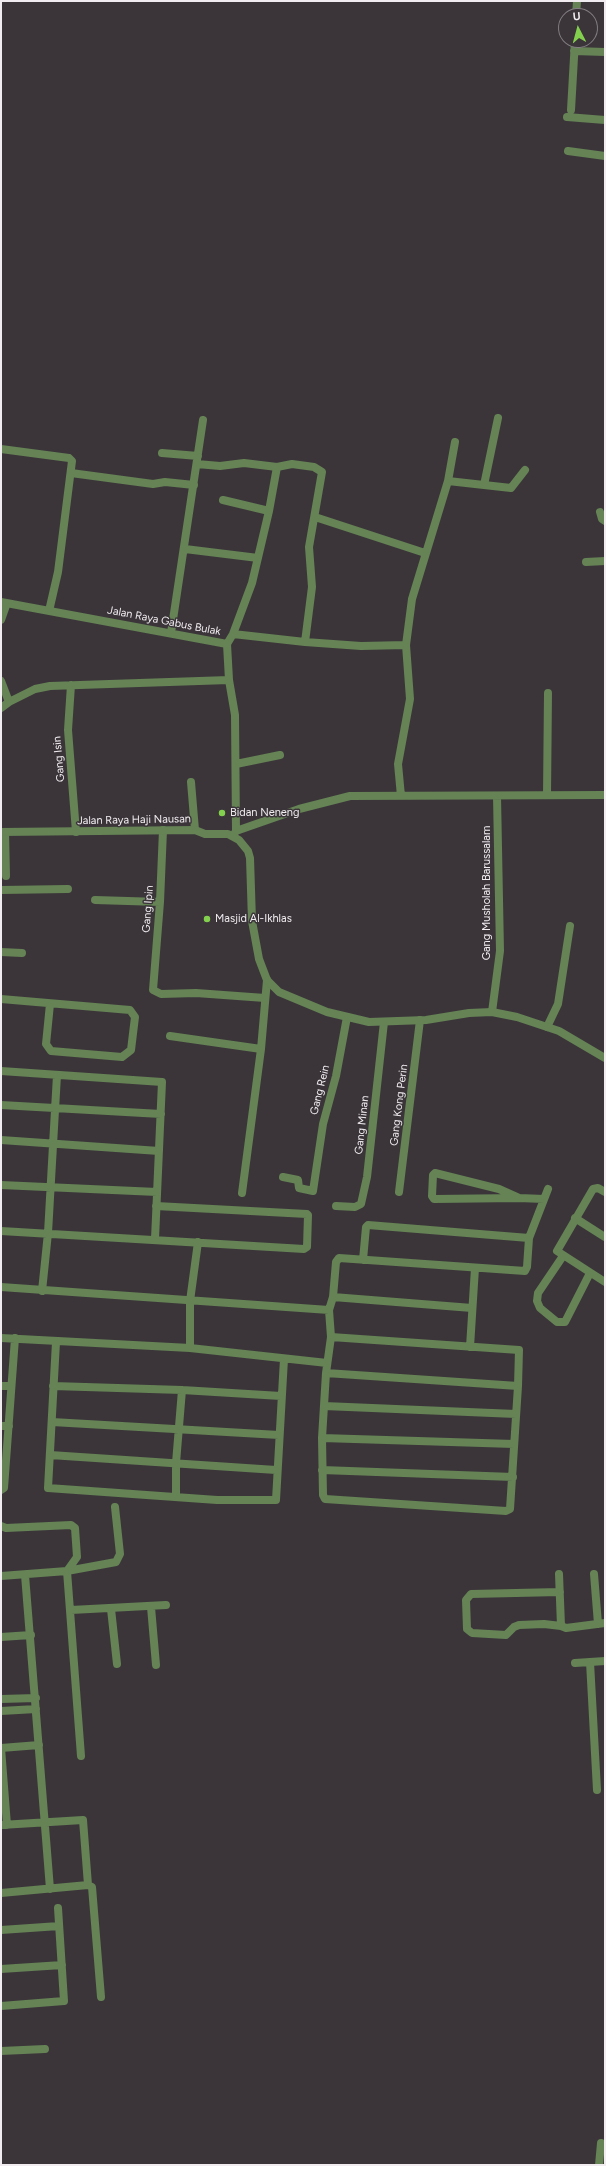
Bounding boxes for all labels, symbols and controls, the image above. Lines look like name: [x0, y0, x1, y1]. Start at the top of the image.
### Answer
north arrow: [558, 8, 598, 48]
text: U: [572, 10, 581, 23]
street label: Jalan Raya Gabus Bulak: [106, 604, 222, 638]
street label: Gang Isin: [50, 735, 68, 783]
place label: Bidan Neneng: [230, 806, 299, 820]
marker: Bidan Neneng: [217, 808, 227, 818]
street label: Jalan Raya Haji Nausan: [77, 812, 191, 828]
street label: Gang Musholah Barussalam: [480, 826, 494, 960]
street label: Gang Ipin: [140, 885, 156, 933]
place label: Masjid Al-Ikhlas: [215, 912, 292, 926]
marker: Masjid Al-Ikhlas: [202, 914, 212, 924]
street label: Gang Kong Perin: [387, 1063, 411, 1147]
street label: Gang Rein: [307, 1064, 333, 1116]
street label: Gang Minan: [352, 1095, 372, 1155]

